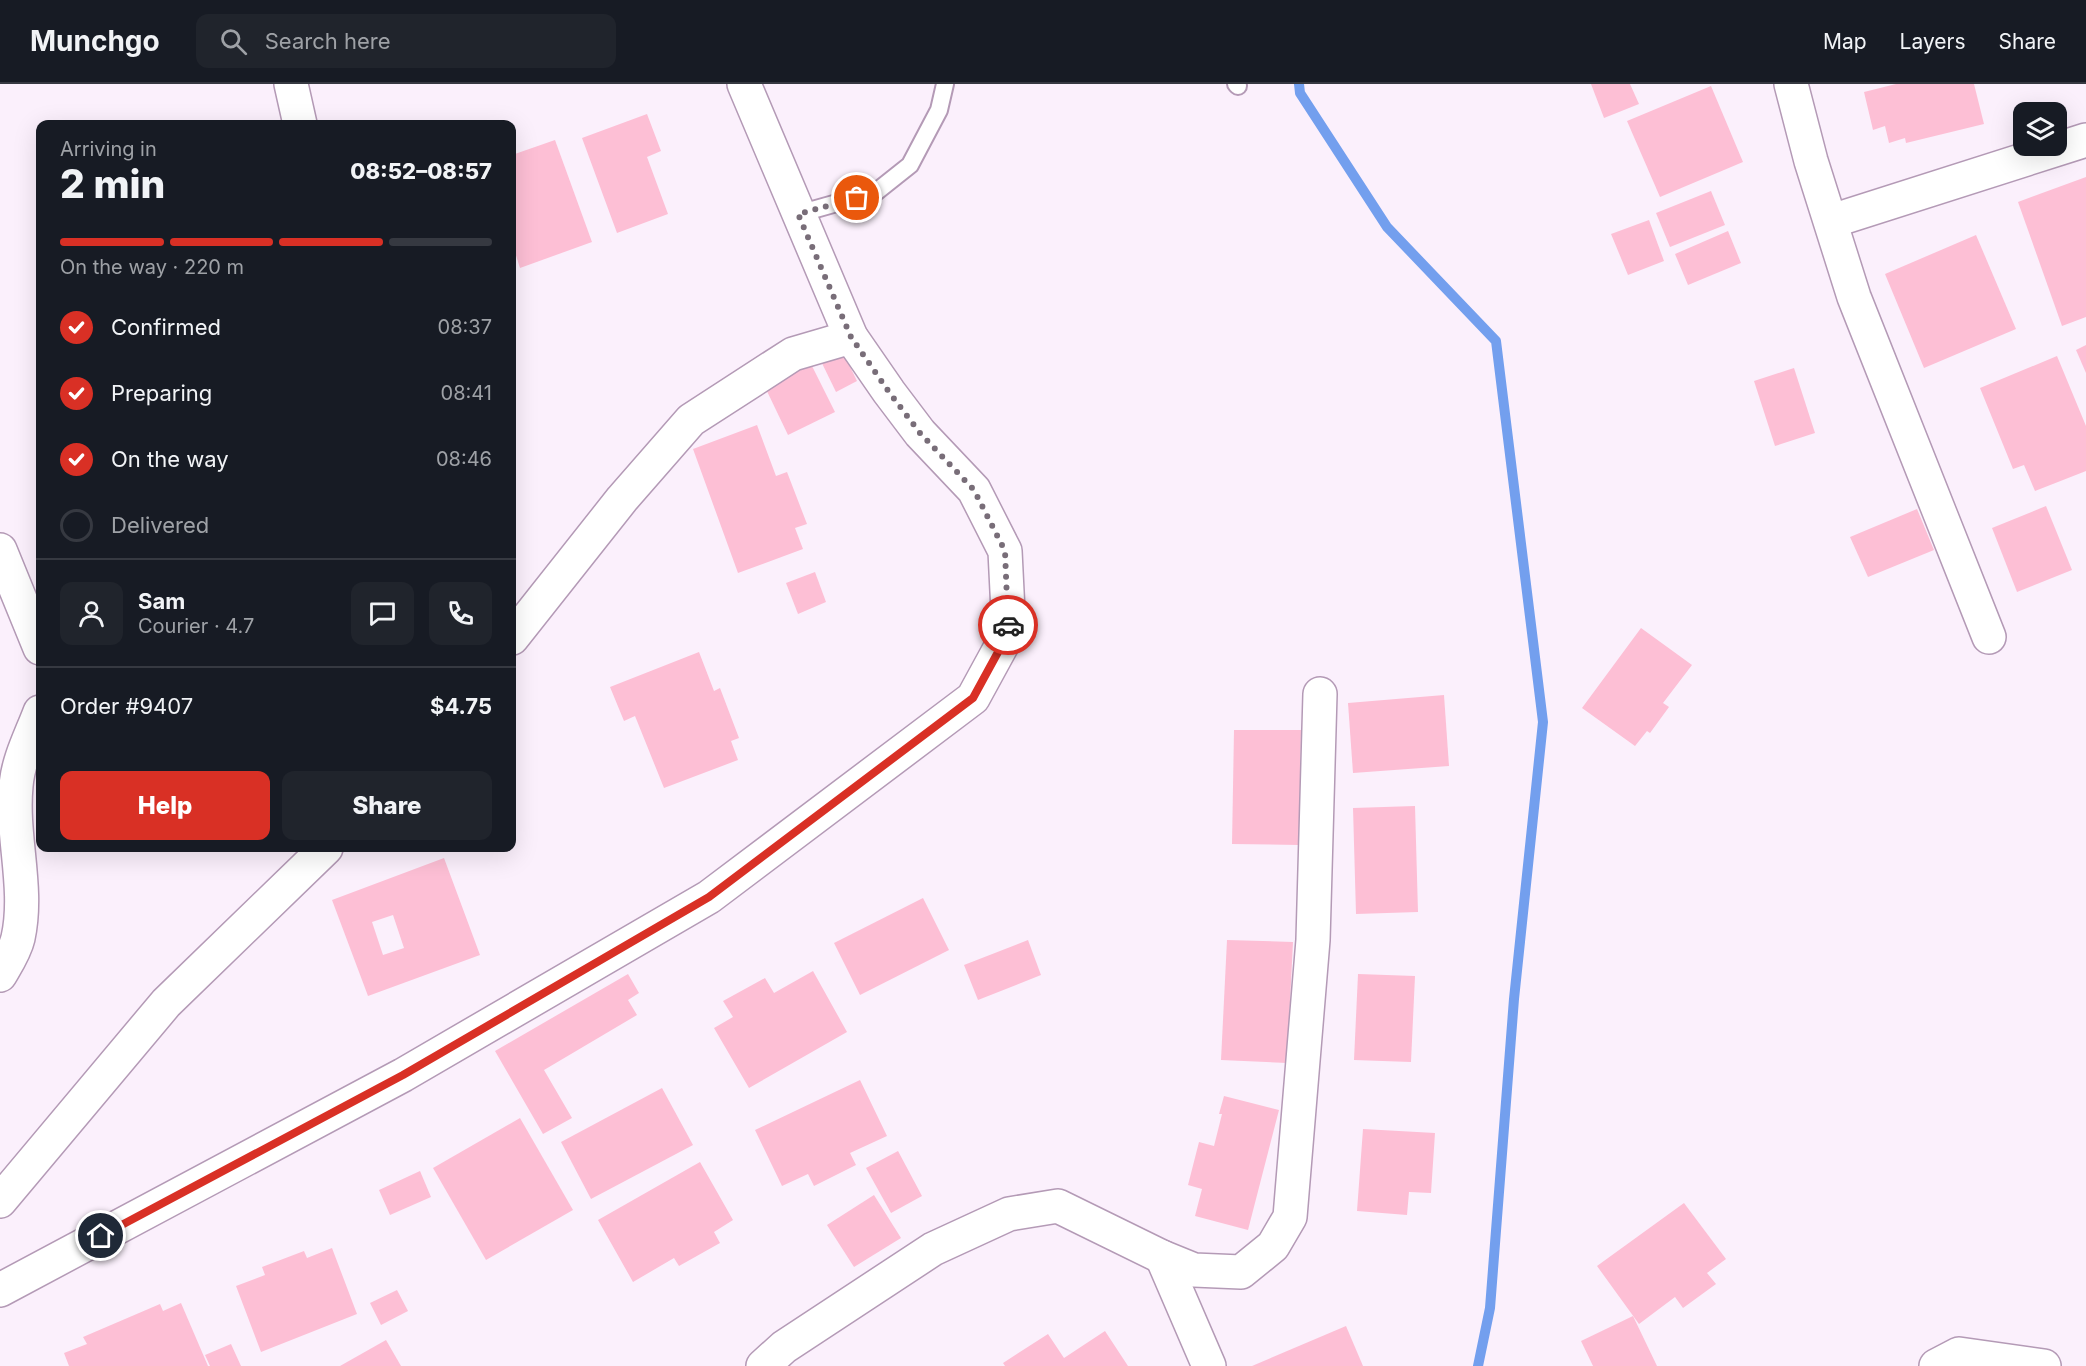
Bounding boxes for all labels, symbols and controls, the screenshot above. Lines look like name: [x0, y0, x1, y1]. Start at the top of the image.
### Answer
search box: [196, 14, 616, 68]
text: Munchgo: [30, 24, 160, 58]
icon: search: [217, 25, 250, 58]
text: Search here: [265, 28, 391, 54]
text: Map: [1823, 29, 1867, 54]
text: Layers: [1900, 29, 1966, 54]
text: Share: [1999, 29, 2056, 54]
map controls: [2013, 102, 2067, 156]
button: layers: [2013, 102, 2067, 156]
text: Arriving in: [60, 137, 157, 161]
text: 08:52–08:57: [350, 158, 492, 184]
text: 2 min: [60, 160, 165, 207]
pin: [831, 172, 882, 223]
icon: bag: [840, 181, 873, 214]
text: On the way · 220 m: [60, 255, 244, 279]
icon: check: [60, 311, 93, 344]
text: Confirmed: [111, 314, 221, 340]
text: 08:37: [438, 315, 492, 339]
icon: check: [60, 377, 93, 410]
text: Preparing: [111, 380, 212, 406]
text: 08:41: [441, 381, 492, 405]
icon: check: [60, 443, 93, 476]
text: On the way: [111, 446, 229, 472]
text: 08:46: [436, 447, 492, 471]
text: Delivered: [111, 512, 209, 538]
button: person: [60, 582, 123, 645]
button: chat: [351, 582, 414, 645]
button: phone: [429, 582, 492, 645]
text: Sam: [138, 588, 185, 614]
courier: [978, 595, 1038, 655]
icon: car: [992, 609, 1025, 642]
text: Courier · 4.7: [138, 614, 254, 638]
text: Order #9407: [60, 693, 193, 719]
text: $4.75: [430, 693, 492, 719]
button: Help: [60, 771, 270, 840]
button: Share: [282, 771, 492, 840]
pin: [75, 1210, 126, 1261]
icon: home: [84, 1219, 117, 1252]

